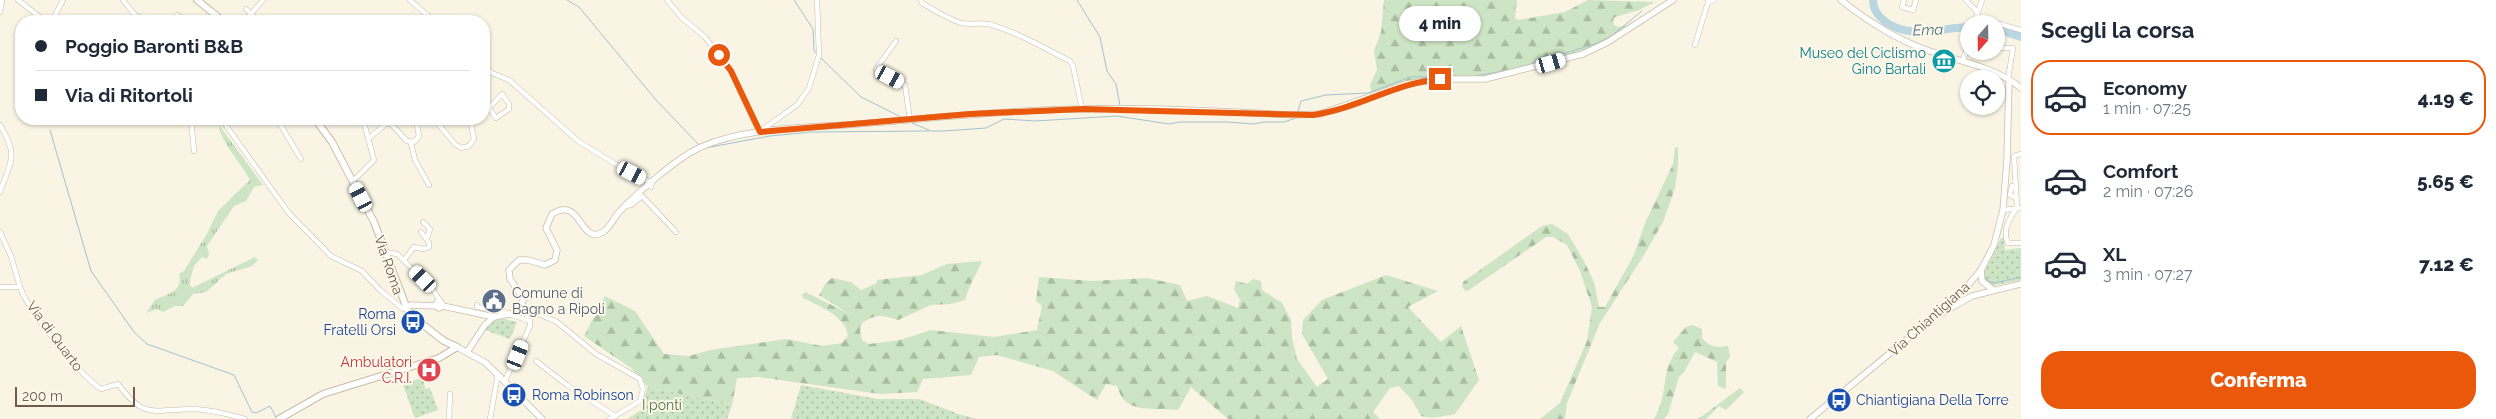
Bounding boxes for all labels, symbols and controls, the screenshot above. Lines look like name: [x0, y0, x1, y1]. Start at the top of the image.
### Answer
callout: 4 min: [1399, 7, 1481, 42]
text: 4 min: [1419, 14, 1461, 33]
north arrow: [1960, 15, 2005, 60]
map controls: [1960, 15, 2005, 115]
text: Scegli la corsa: [2041, 17, 2194, 43]
water label: Ema: [1912, 20, 1944, 40]
text: Poggio Baronti B&B: [65, 35, 243, 57]
route start: [708, 44, 730, 66]
place label: Museo del Ciclismo Gino Bartali: [1799, 45, 1926, 77]
museum icon: Museo del Ciclismo Gino Bartali: [1931, 48, 1957, 74]
car: [1534, 52, 1567, 74]
car: [873, 63, 906, 91]
route end: [1429, 68, 1451, 90]
button: locate: [1960, 70, 2005, 115]
icon: car: [2043, 75, 2088, 120]
text: Economy: [2103, 77, 2187, 99]
text: Via di Ritortoli: [65, 84, 193, 106]
text: 4.19 €: [2418, 87, 2474, 109]
text: 1 min · 07:25: [2103, 99, 2191, 118]
icon: car: [2043, 158, 2088, 203]
car: [615, 160, 648, 186]
text: Comfort: [2103, 160, 2178, 182]
text: 5.65 €: [2417, 170, 2474, 192]
car: [347, 180, 374, 214]
text: 2 min · 07:26: [2103, 182, 2193, 201]
street label: Via Roma: [371, 233, 407, 297]
icon: car: [2043, 241, 2088, 286]
text: XL: [2103, 243, 2126, 265]
text: 7.12 €: [2419, 253, 2474, 275]
car: [407, 263, 438, 295]
text: 3 min · 07:27: [2103, 265, 2192, 284]
street label: Via Chiantigiana: [1885, 279, 1973, 359]
place label: Comune di Bagno a Ripoli: [512, 285, 605, 317]
public building icon: Comune di Bagno a Ripoli: [481, 288, 507, 314]
street label: Via di Quarto: [24, 298, 86, 374]
place label: Roma Fratelli Orsi: [324, 306, 396, 338]
bus stop icon: Roma Fratelli Orsi: [400, 309, 426, 335]
car: [505, 338, 530, 372]
button: Conferma: [2041, 351, 2476, 409]
place label: Ambulatori C.R.I.: [340, 354, 412, 386]
hospital icon: Ambulatori C.R.I.: [416, 357, 442, 383]
bus stop icon: Roma Robinson: [501, 382, 527, 408]
scale bar: [15, 384, 135, 407]
place label: Roma Robinson: [532, 387, 634, 403]
bus stop icon: Chiantigiana Della Torre: [1826, 387, 1852, 413]
text: 200 m: [22, 388, 63, 404]
place label: Chiantigiana Della Torre: [1856, 392, 2009, 408]
park label: I ponti: [642, 397, 682, 413]

